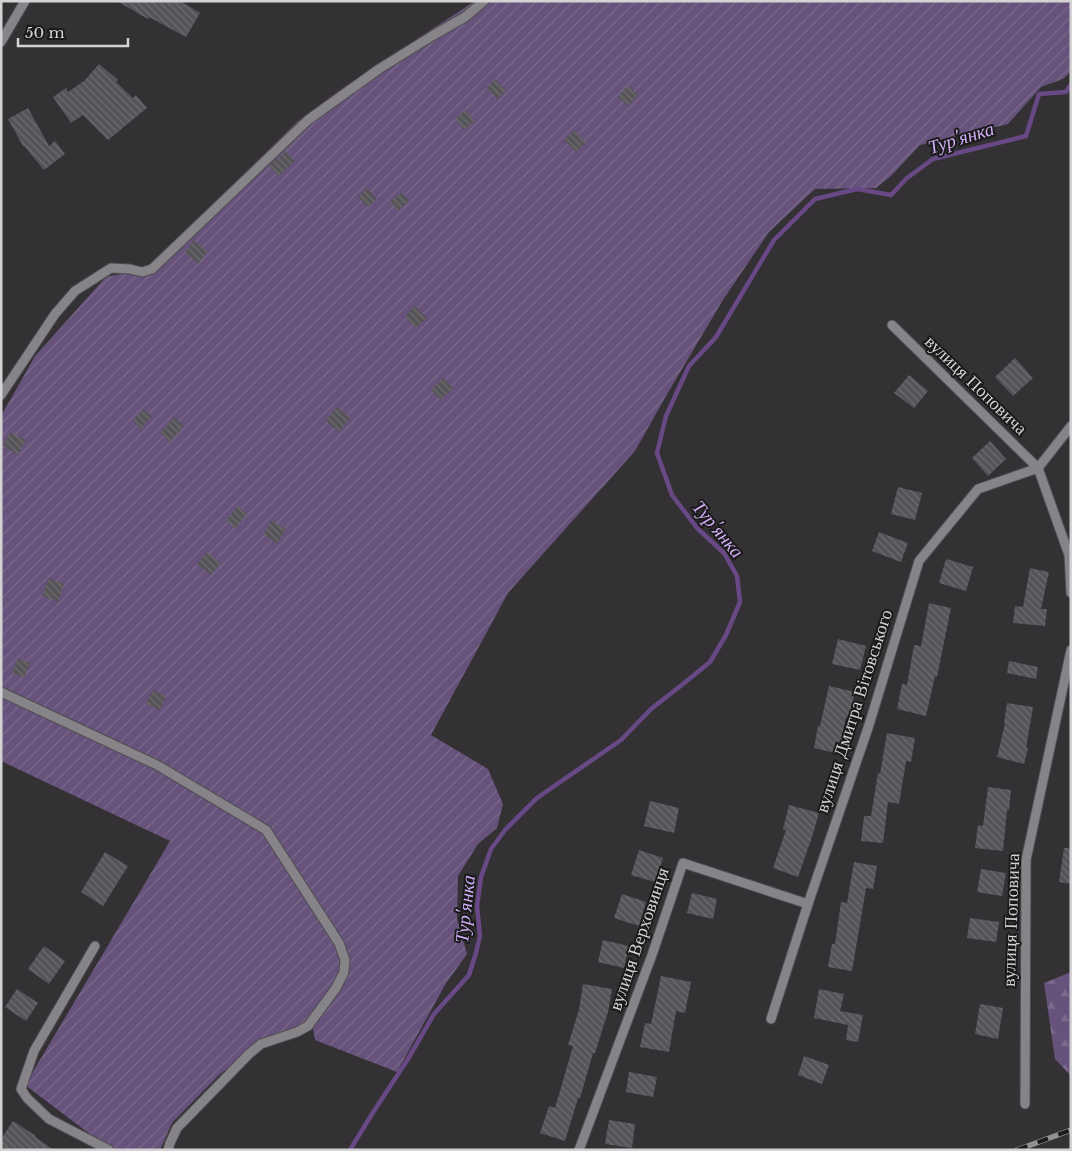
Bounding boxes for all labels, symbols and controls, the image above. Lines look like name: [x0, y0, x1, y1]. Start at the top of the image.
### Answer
scale bar: [18, 15, 128, 47]
text: 50 m: [25, 23, 65, 42]
water label: Тур'янка: [925, 117, 997, 159]
street label: вулиця Поповича: [920, 331, 1032, 439]
water label: Тур'янка: [687, 496, 749, 562]
street label: вулиця Дмитра Вітовського: [811, 607, 897, 815]
street label: вулиця Поповича: [998, 853, 1024, 987]
street label: вулиця Верховинця: [604, 865, 674, 1013]
water label: Тур'янка: [450, 874, 480, 944]

